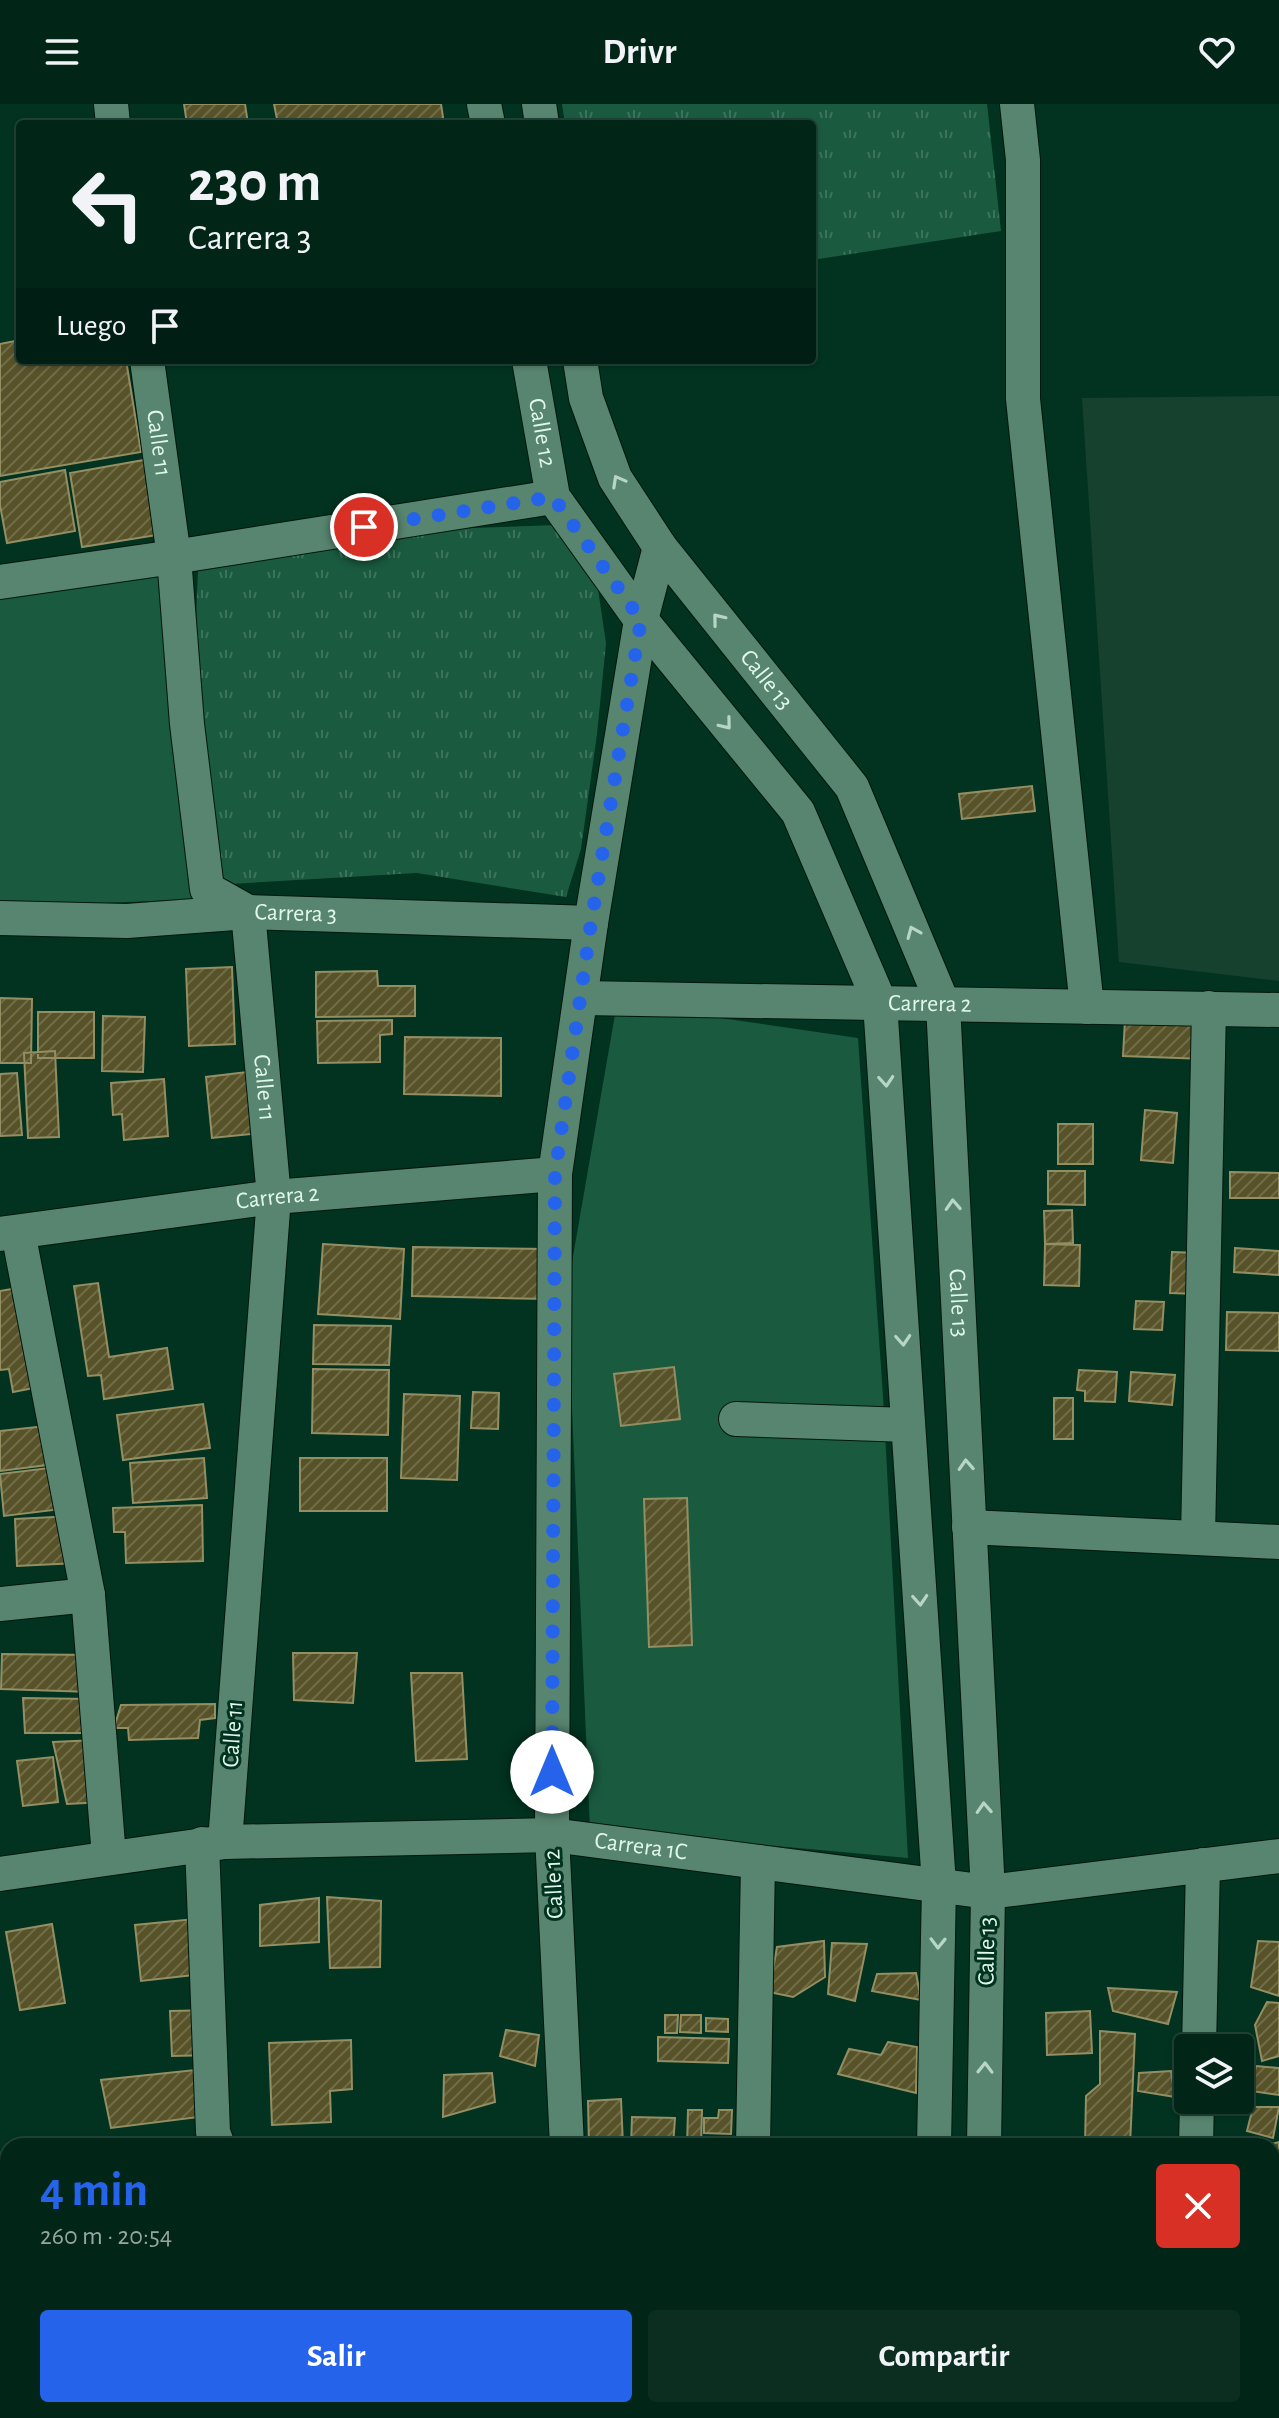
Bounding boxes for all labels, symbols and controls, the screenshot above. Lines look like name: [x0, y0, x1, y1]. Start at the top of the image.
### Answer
icon: menu: [40, 30, 84, 74]
icon: heart: [1195, 30, 1239, 74]
text: Drivr: [603, 34, 676, 70]
icon: left: [56, 152, 160, 256]
text: 230 m: [188, 155, 321, 211]
text: Carrera 3: [188, 220, 311, 256]
icon: arrive: [143, 304, 187, 348]
text: Luego: [56, 311, 127, 341]
street label: Calle 12: [524, 396, 560, 469]
street label: Calle 11: [142, 408, 175, 478]
one-way arrow: [613, 475, 628, 490]
pin: [330, 493, 398, 561]
icon: arrive: [342, 505, 386, 549]
one-way arrow: [713, 614, 728, 628]
street label: Calle 13: [735, 645, 797, 714]
one-way arrow: [716, 715, 731, 729]
street label: Carrera 3: [254, 900, 337, 927]
one-way arrow: [906, 926, 923, 940]
street label: Carrera 2: [888, 991, 972, 1017]
street label: Calle 11: [249, 1053, 279, 1122]
one-way arrow: [877, 1075, 894, 1088]
street label: Carrera 2: [235, 1181, 320, 1214]
one-way arrow: [945, 1198, 962, 1211]
street label: Calle 13: [944, 1268, 972, 1338]
one-way arrow: [894, 1334, 911, 1347]
one-way arrow: [958, 1458, 975, 1471]
one-way arrow: [911, 1594, 928, 1607]
street label: Calle 11: [219, 1700, 247, 1768]
position arrow: [510, 1730, 594, 1814]
one-way arrow: [975, 1801, 992, 1814]
street label: Carrera 1C: [593, 1829, 689, 1865]
street label: Calle 12: [540, 1849, 568, 1919]
street label: Calle 13: [974, 1916, 1000, 1986]
one-way arrow: [929, 1937, 947, 1950]
map controls: [1174, 2034, 1254, 2114]
button: layers: [1174, 2034, 1254, 2114]
one-way arrow: [976, 2061, 994, 2074]
button: close: [1156, 2164, 1240, 2248]
text: 4 min: [40, 2167, 148, 2215]
text: 260 m · 20:54: [40, 2223, 172, 2249]
button: Salir: [40, 2310, 632, 2402]
button: Compartir: [648, 2310, 1240, 2402]

